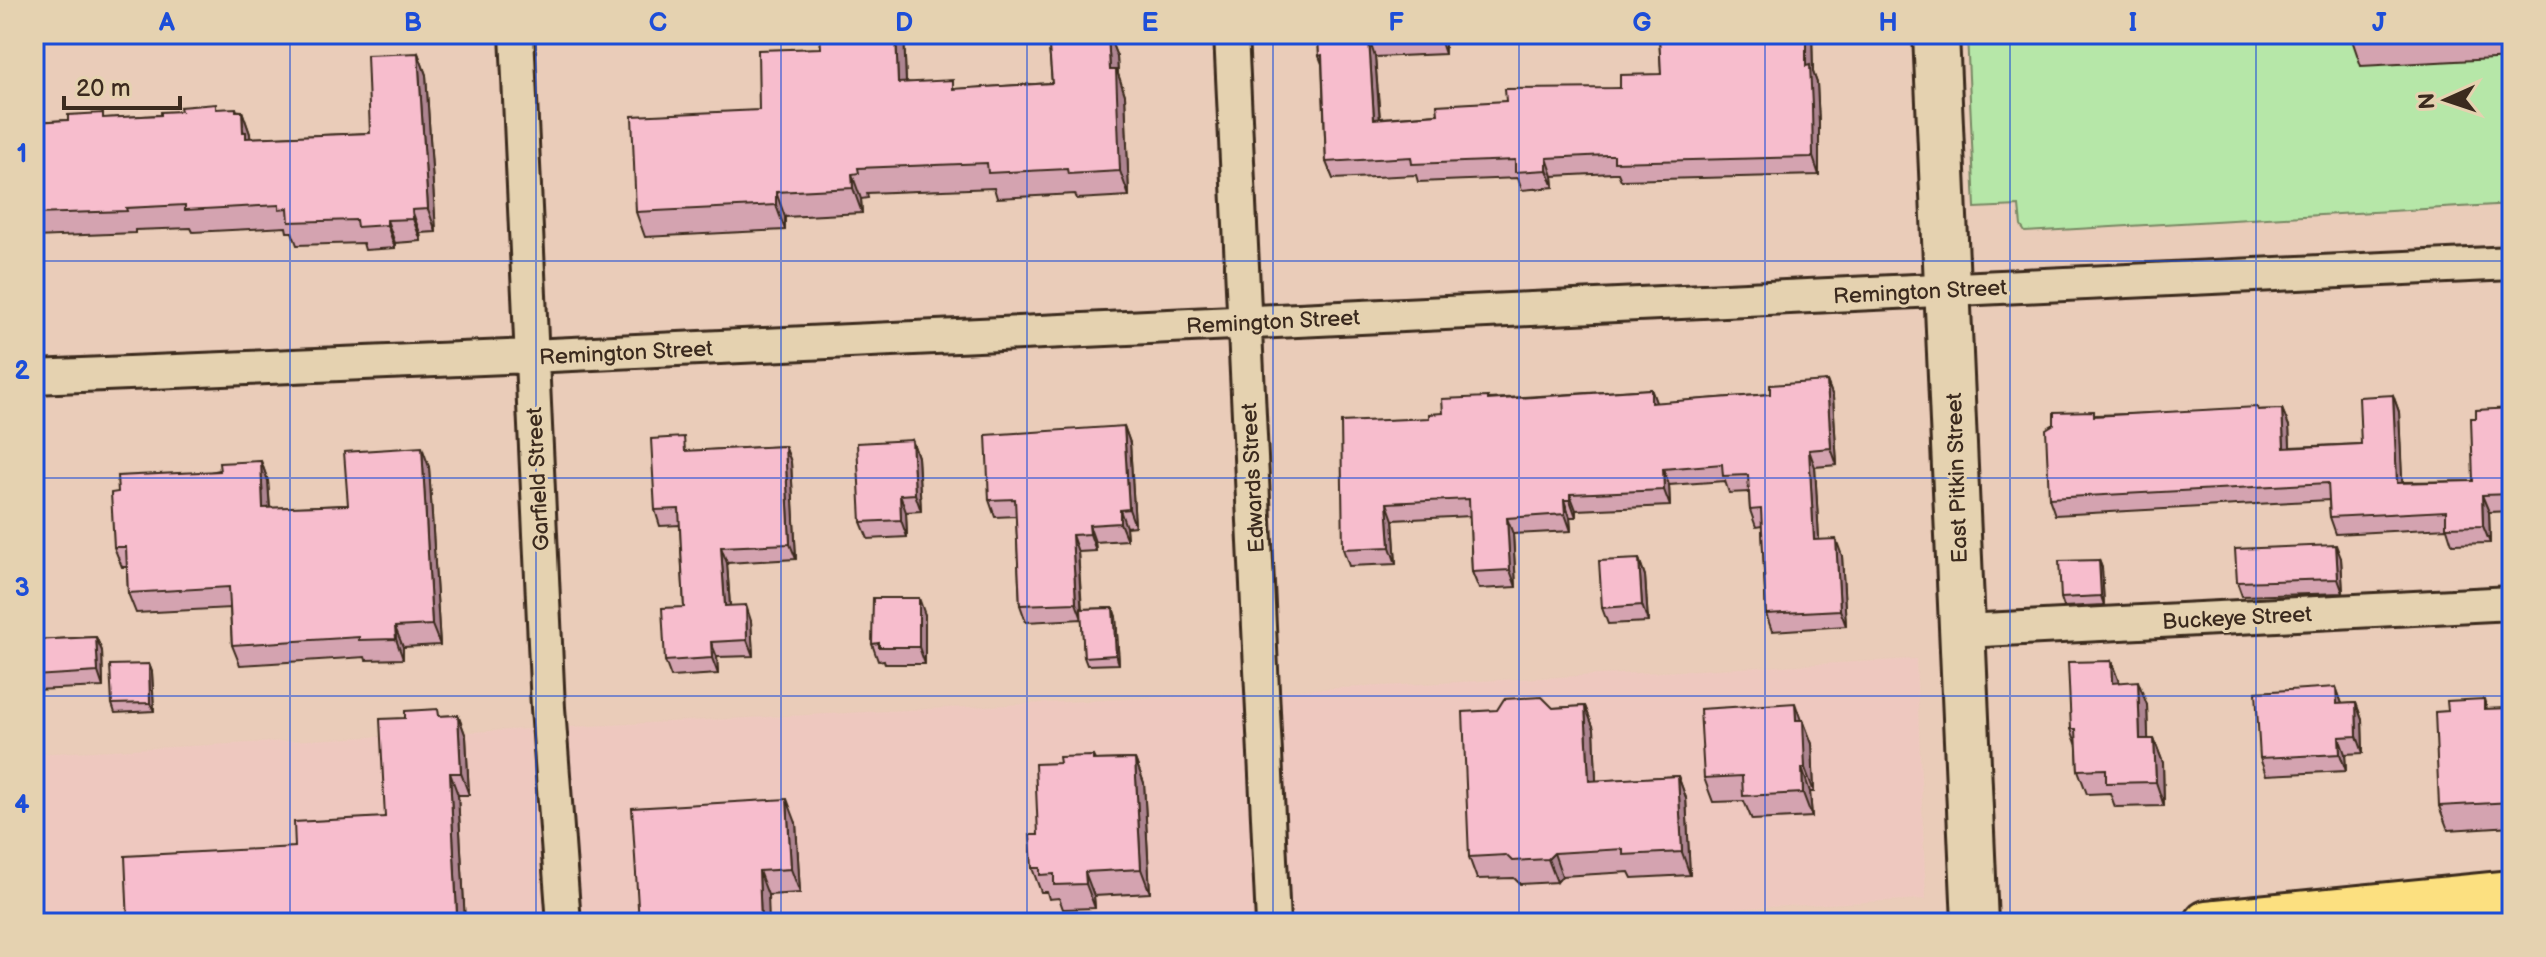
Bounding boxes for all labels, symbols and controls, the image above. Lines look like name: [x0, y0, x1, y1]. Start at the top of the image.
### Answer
text: A: [158, 8, 175, 39]
text: B: [404, 8, 422, 39]
text: C: [649, 8, 667, 39]
text: D: [895, 8, 913, 39]
text: E: [1142, 8, 1159, 39]
text: F: [1388, 8, 1404, 39]
text: G: [1632, 8, 1652, 39]
text: H: [1878, 8, 1898, 39]
text: I: [2129, 8, 2137, 39]
text: J: [2372, 8, 2387, 39]
scale bar: [64, 60, 180, 110]
north arrow: [2406, 60, 2486, 140]
text: 20 m: [76, 74, 131, 103]
text: N: [2414, 92, 2441, 110]
text: 1: [17, 139, 27, 170]
street label: Remington Street: [1832, 274, 2008, 311]
street label: Remington Street: [1185, 304, 1361, 341]
street label: Remington Street: [538, 335, 714, 372]
text: 2: [14, 356, 30, 387]
street label: East Pitkin Street: [1941, 392, 1974, 564]
street label: Edwards Street: [1236, 402, 1271, 554]
street label: Garfield Street: [521, 406, 556, 551]
text: 3: [14, 573, 30, 604]
street label: Buckeye Street: [2162, 601, 2313, 636]
text: 4: [14, 790, 30, 821]

